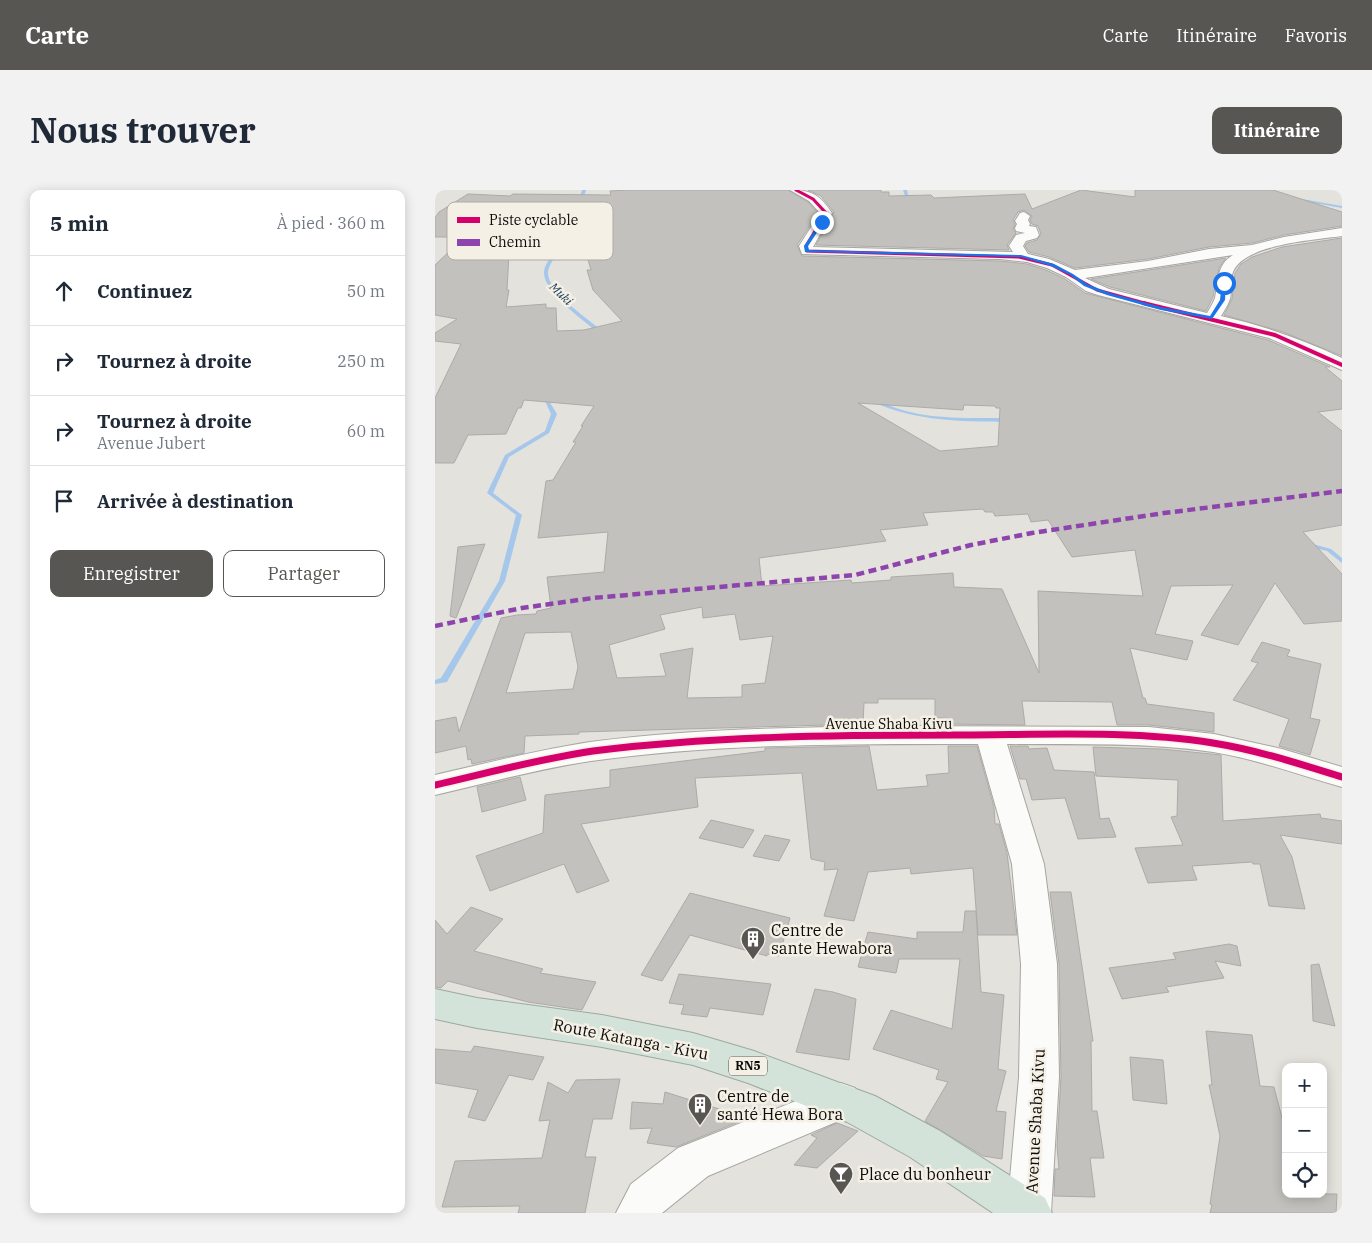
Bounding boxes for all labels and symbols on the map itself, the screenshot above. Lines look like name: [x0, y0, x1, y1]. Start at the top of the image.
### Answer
legend: [447, 202, 613, 260]
text: Piste cyclable: [489, 211, 578, 229]
route end: [811, 211, 834, 234]
text: Chemin: [489, 233, 541, 251]
route start: [1213, 272, 1236, 295]
water label: Muki: [546, 278, 576, 308]
street label: Avenue Shaba Kivu: [826, 715, 953, 733]
place label: Centre de sante Hewabora: [771, 920, 893, 958]
building icon: Centre de sante Hewabora: [740, 926, 766, 960]
street label: Route Katanga - Kivu: [552, 1014, 710, 1064]
street label: Avenue Shaba Kivu: [1021, 1048, 1049, 1194]
road number: RN5: [729, 1056, 767, 1076]
place label: Centre de santé Hewa Bora: [717, 1086, 843, 1124]
building icon: Centre de santé Hewa Bora: [687, 1092, 713, 1126]
bar icon: Place du bonheur: [828, 1161, 854, 1195]
place label: Place du bonheur: [859, 1164, 991, 1184]

